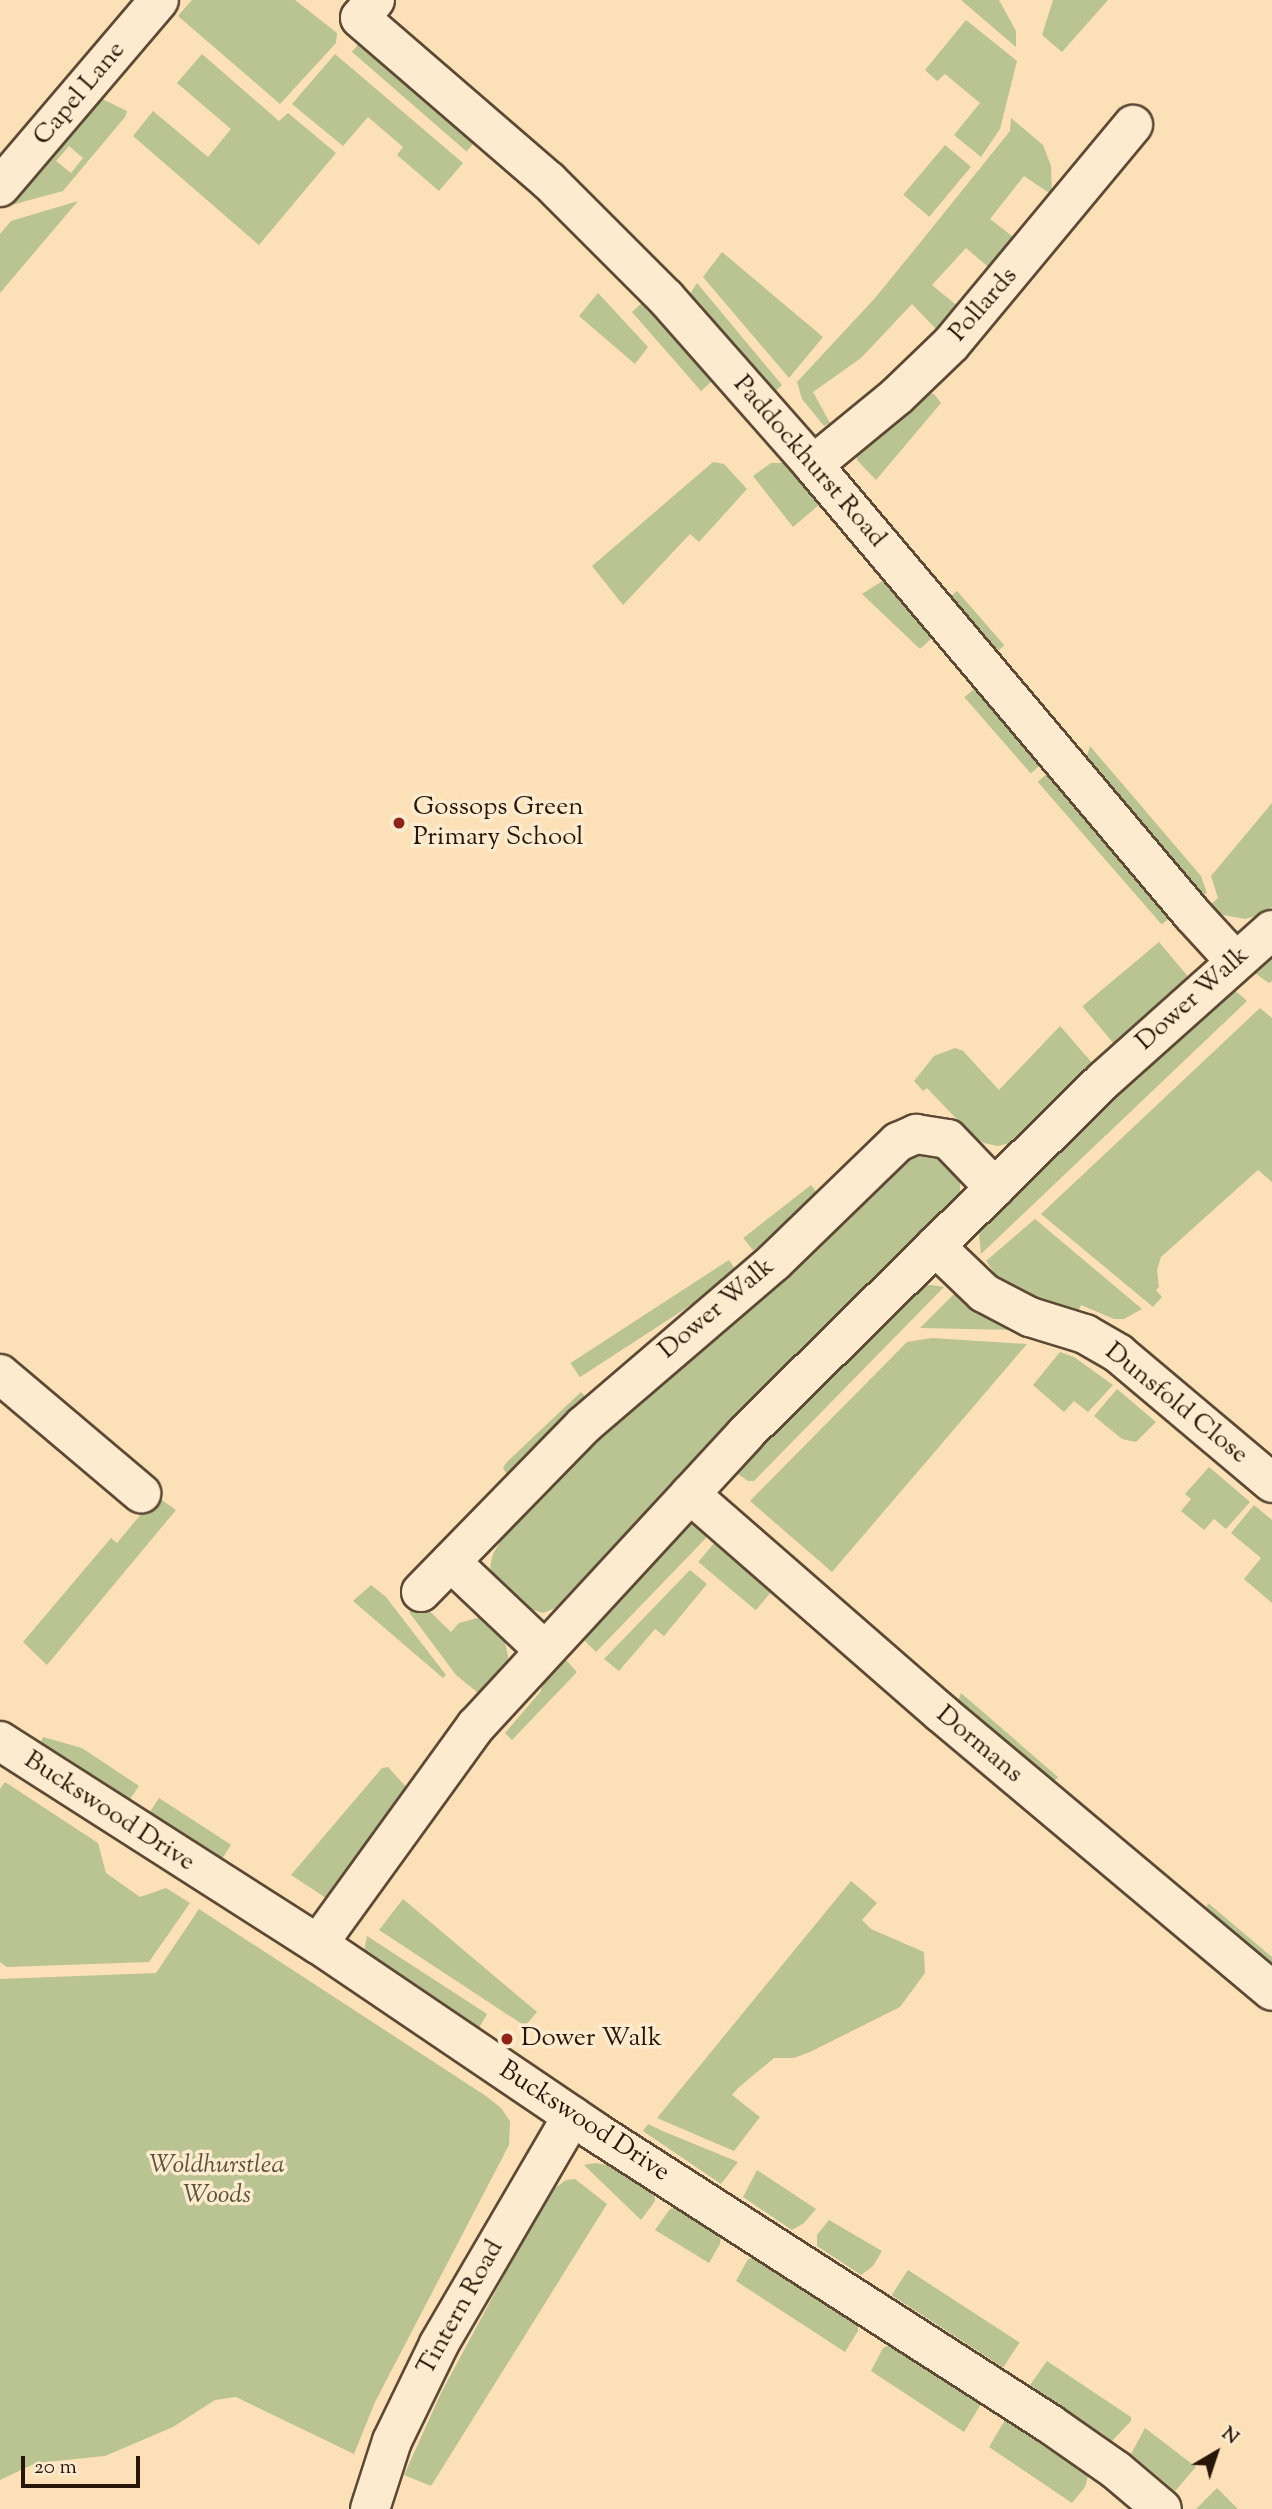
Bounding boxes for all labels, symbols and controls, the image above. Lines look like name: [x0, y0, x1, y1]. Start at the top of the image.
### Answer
street label: Capel Lane: [27, 36, 133, 152]
street label: Pollards: [943, 261, 1025, 349]
street label: Paddockhurst Road: [726, 370, 892, 554]
place label: Gossops Green Primary School: [413, 792, 584, 854]
marker: Gossops Green Primary School: [391, 815, 407, 831]
street label: Dower Walk: [1130, 940, 1256, 1058]
street label: Dower Walk: [653, 1252, 781, 1366]
street label: Dunsfold Close: [1098, 1337, 1254, 1471]
street label: Dormans: [929, 1700, 1029, 1790]
street label: Buckswood Drive: [18, 1745, 200, 1879]
place label: Dower Walk: [521, 2023, 662, 2055]
marker: Dower Walk: [499, 2031, 515, 2047]
street label: Buckswood Drive: [493, 2055, 675, 2189]
park label: Woldhurstlea Woods: [149, 2150, 285, 2212]
street label: Tintern Road: [411, 2235, 511, 2381]
north arrow: [1181, 2418, 1251, 2488]
text: N: [1215, 2421, 1244, 2452]
scale bar: [24, 2442, 144, 2486]
text: 20 m: [34, 2453, 77, 2483]

